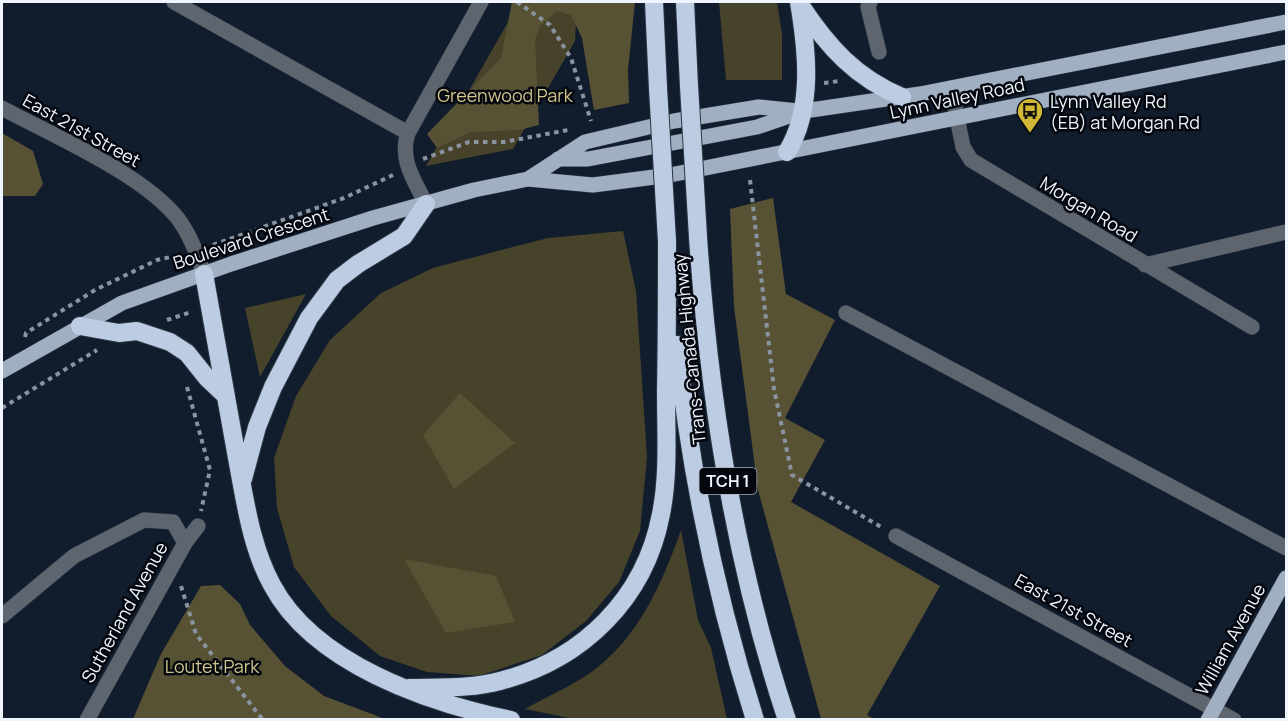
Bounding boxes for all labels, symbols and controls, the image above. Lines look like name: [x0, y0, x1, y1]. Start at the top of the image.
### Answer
street label: Lynn Valley Road: [887, 72, 1027, 124]
park label: Greenwood Park: [437, 83, 574, 107]
street label: East 21st Street: [19, 88, 145, 172]
place label: Lynn Valley Rd (EB) at Morgan Rd: [1050, 89, 1200, 134]
bus stop icon: Lynn Valley Rd (EB) at Morgan Rd: [1015, 96, 1045, 134]
street label: Morgan Road: [1036, 171, 1142, 247]
street label: Boulevard Crescent: [170, 201, 332, 275]
street label: Trans-Canada Highway: [667, 252, 711, 446]
road number: TCH 1: [700, 468, 756, 494]
street label: Sutherland Avenue: [75, 537, 173, 687]
street label: East 21st Street: [1011, 568, 1137, 652]
street label: William Avenue: [1189, 579, 1271, 699]
park label: Loutet Park: [165, 654, 260, 678]

